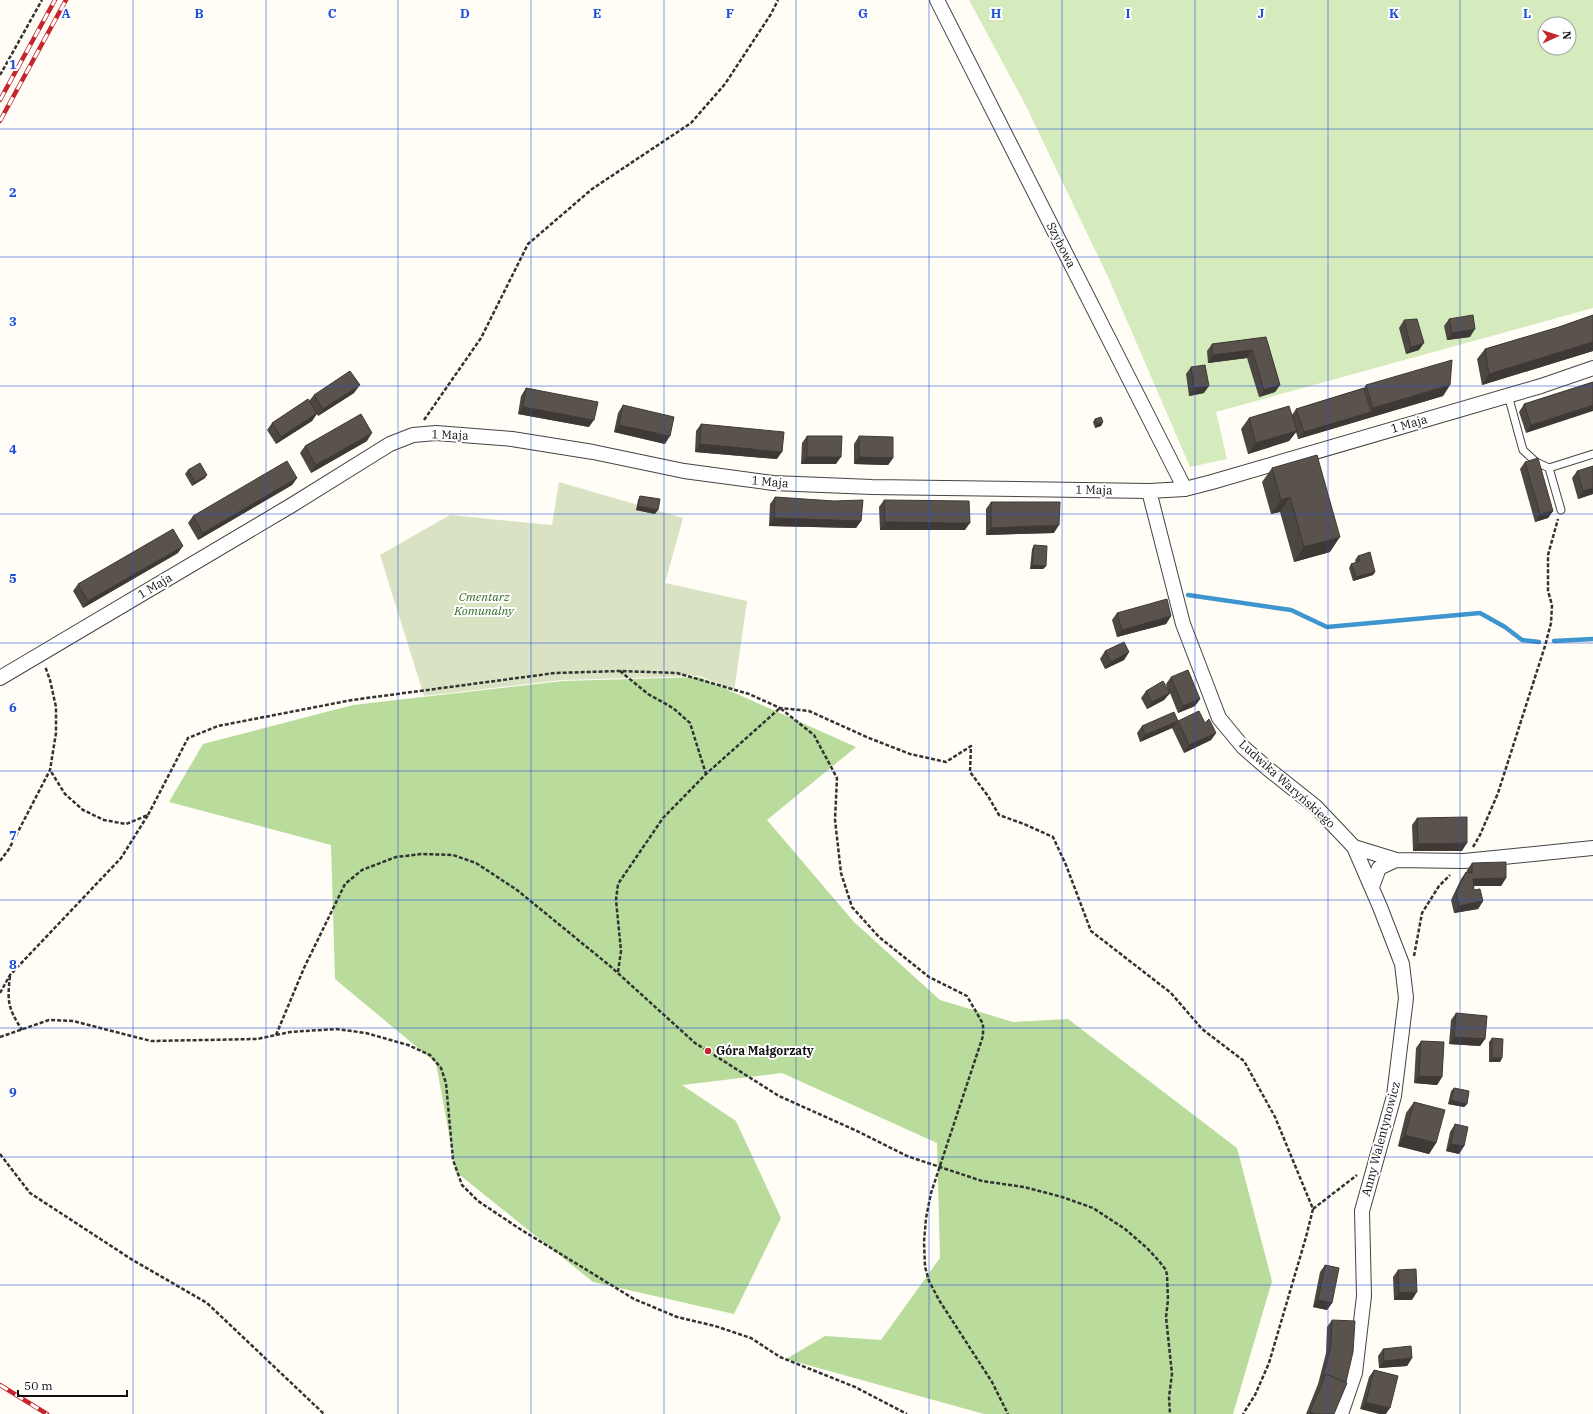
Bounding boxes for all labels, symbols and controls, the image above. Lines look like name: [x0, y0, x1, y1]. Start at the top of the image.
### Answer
text: A: [61, 5, 71, 22]
text: B: [194, 5, 204, 22]
text: C: [328, 5, 337, 22]
text: D: [460, 5, 470, 22]
text: E: [593, 5, 601, 22]
text: F: [726, 5, 734, 22]
text: G: [858, 5, 868, 22]
text: H: [991, 5, 1002, 22]
text: I: [1126, 5, 1131, 22]
text: J: [1258, 5, 1265, 22]
text: K: [1389, 5, 1399, 22]
text: L: [1523, 5, 1531, 22]
north arrow: [1537, 16, 1577, 56]
text: N: [1560, 31, 1574, 40]
text: 1: [9, 56, 17, 73]
text: 2: [9, 184, 17, 201]
street label: Szybowa: [1044, 219, 1079, 270]
text: 3: [9, 313, 17, 330]
street label: 1 Maja: [1389, 411, 1429, 436]
street label: 1 Maja: [431, 426, 469, 443]
text: 4: [9, 441, 17, 458]
street label: 1 Maja: [751, 472, 790, 491]
street label: 1 Maja: [1075, 482, 1113, 497]
street label: 1 Maja: [135, 569, 175, 602]
text: 5: [9, 570, 17, 587]
park label: Cmentarz Komunalny: [453, 589, 515, 618]
text: 6: [9, 699, 17, 716]
street label: Ludwika Waryńskiego: [1236, 736, 1339, 831]
text: 7: [9, 827, 17, 844]
text: 8: [9, 956, 17, 973]
place label: Góra Małgorzaty: [716, 1043, 814, 1058]
marker: Góra Małgorzaty: [703, 1046, 713, 1056]
street label: Anny Walentynowicz: [1358, 1080, 1403, 1198]
text: 9: [9, 1084, 17, 1101]
scale bar: [18, 1372, 127, 1398]
text: 50 m: [24, 1378, 53, 1393]

